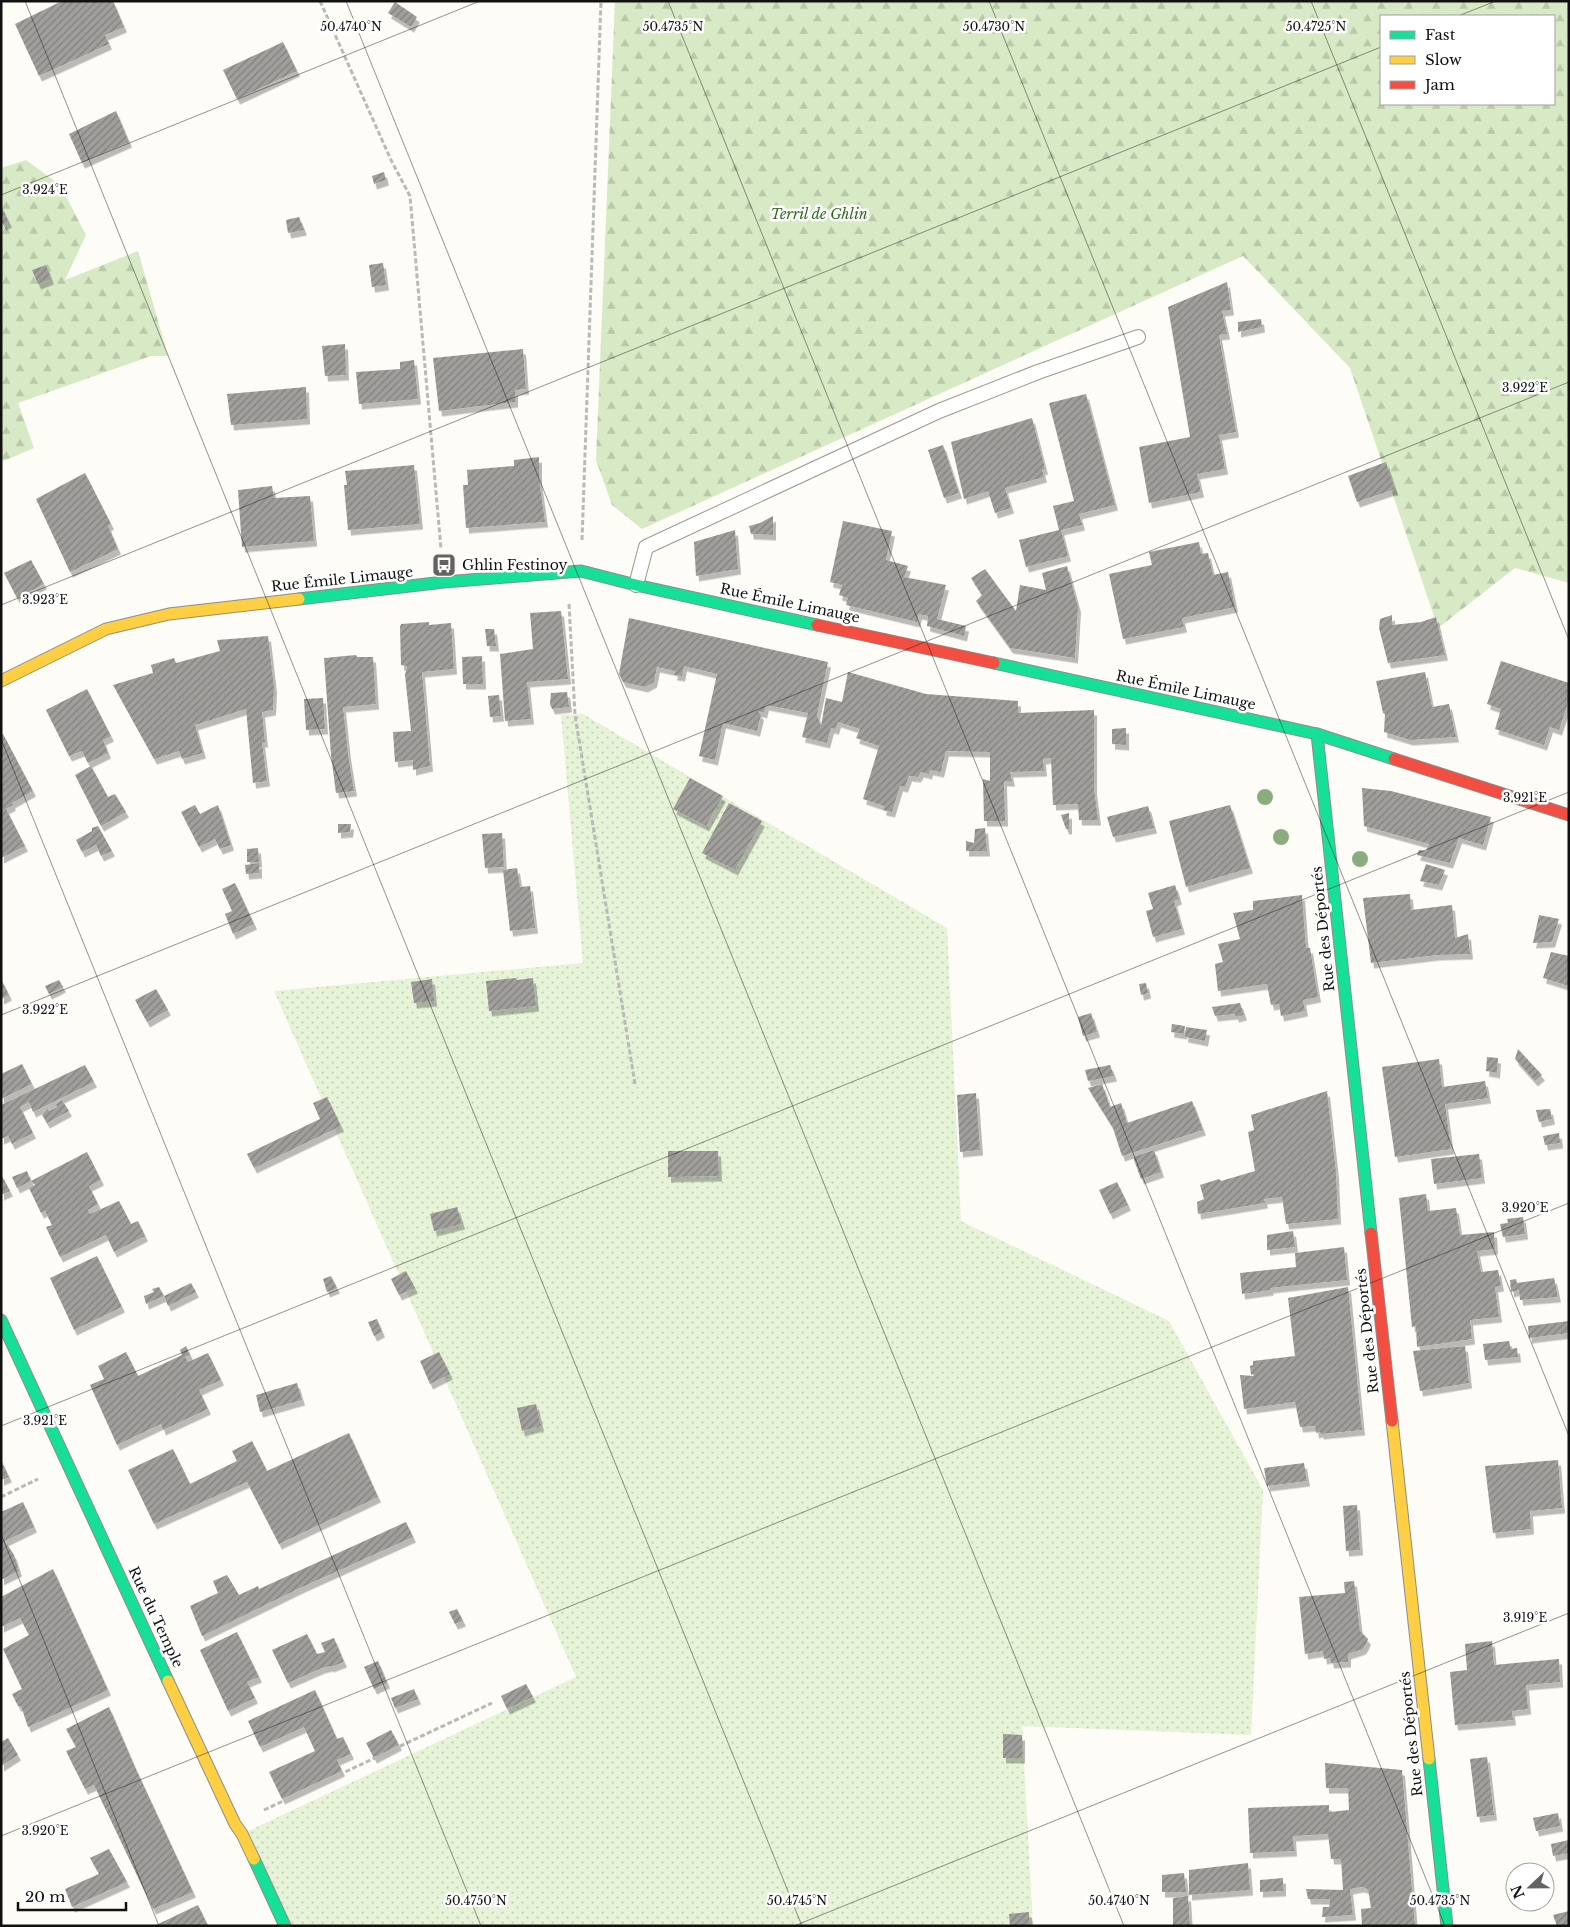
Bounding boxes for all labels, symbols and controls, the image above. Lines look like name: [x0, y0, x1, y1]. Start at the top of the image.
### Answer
legend: [1380, 15, 1555, 105]
text: 50.4740°N: [320, 19, 382, 34]
text: 50.4735°N: [643, 19, 703, 34]
text: 50.4730°N: [963, 19, 1025, 34]
text: 50.4725°N: [1286, 19, 1346, 34]
text: Fast: [1425, 25, 1456, 44]
text: Slow: [1425, 50, 1462, 69]
text: Jam: [1423, 75, 1455, 94]
text: 3.924°E: [22, 182, 68, 197]
park label: Terril de Ghlin: [770, 205, 868, 223]
text: 3.922°E: [1502, 380, 1548, 395]
bus stop icon: Ghlin Festinoy: [431, 552, 457, 578]
place label: Ghlin Festinoy: [462, 556, 568, 574]
street label: Rue Émile Limauge: [270, 563, 414, 595]
street label: Rue Émile Limauge: [718, 579, 862, 627]
text: 3.923°E: [22, 592, 68, 607]
street label: Rue Émile Limauge: [1114, 666, 1258, 714]
text: 3.921°E: [1503, 790, 1547, 805]
street label: Rue des Déportés: [1307, 866, 1339, 992]
text: 3.922°E: [22, 1002, 68, 1017]
text: 3.920°E: [1501, 1200, 1549, 1215]
street label: Rue des Déportés: [1351, 1268, 1383, 1394]
text: 3.921°E: [23, 1413, 67, 1428]
street label: Rue du Temple: [125, 1563, 187, 1671]
text: 3.919°E: [1503, 1610, 1547, 1625]
street label: Rue des Déportés: [1395, 1671, 1427, 1797]
text: 3.920°E: [21, 1823, 69, 1838]
north arrow: [1505, 1862, 1555, 1912]
scale bar: [18, 1880, 125, 1912]
text: N: [1507, 1882, 1529, 1901]
text: 20 m: [25, 1887, 65, 1906]
text: 50.4750°N: [445, 1893, 507, 1908]
text: 50.4745°N: [767, 1893, 827, 1908]
text: 50.4740°N: [1088, 1893, 1150, 1908]
text: 50.4735°N: [1410, 1893, 1470, 1908]

